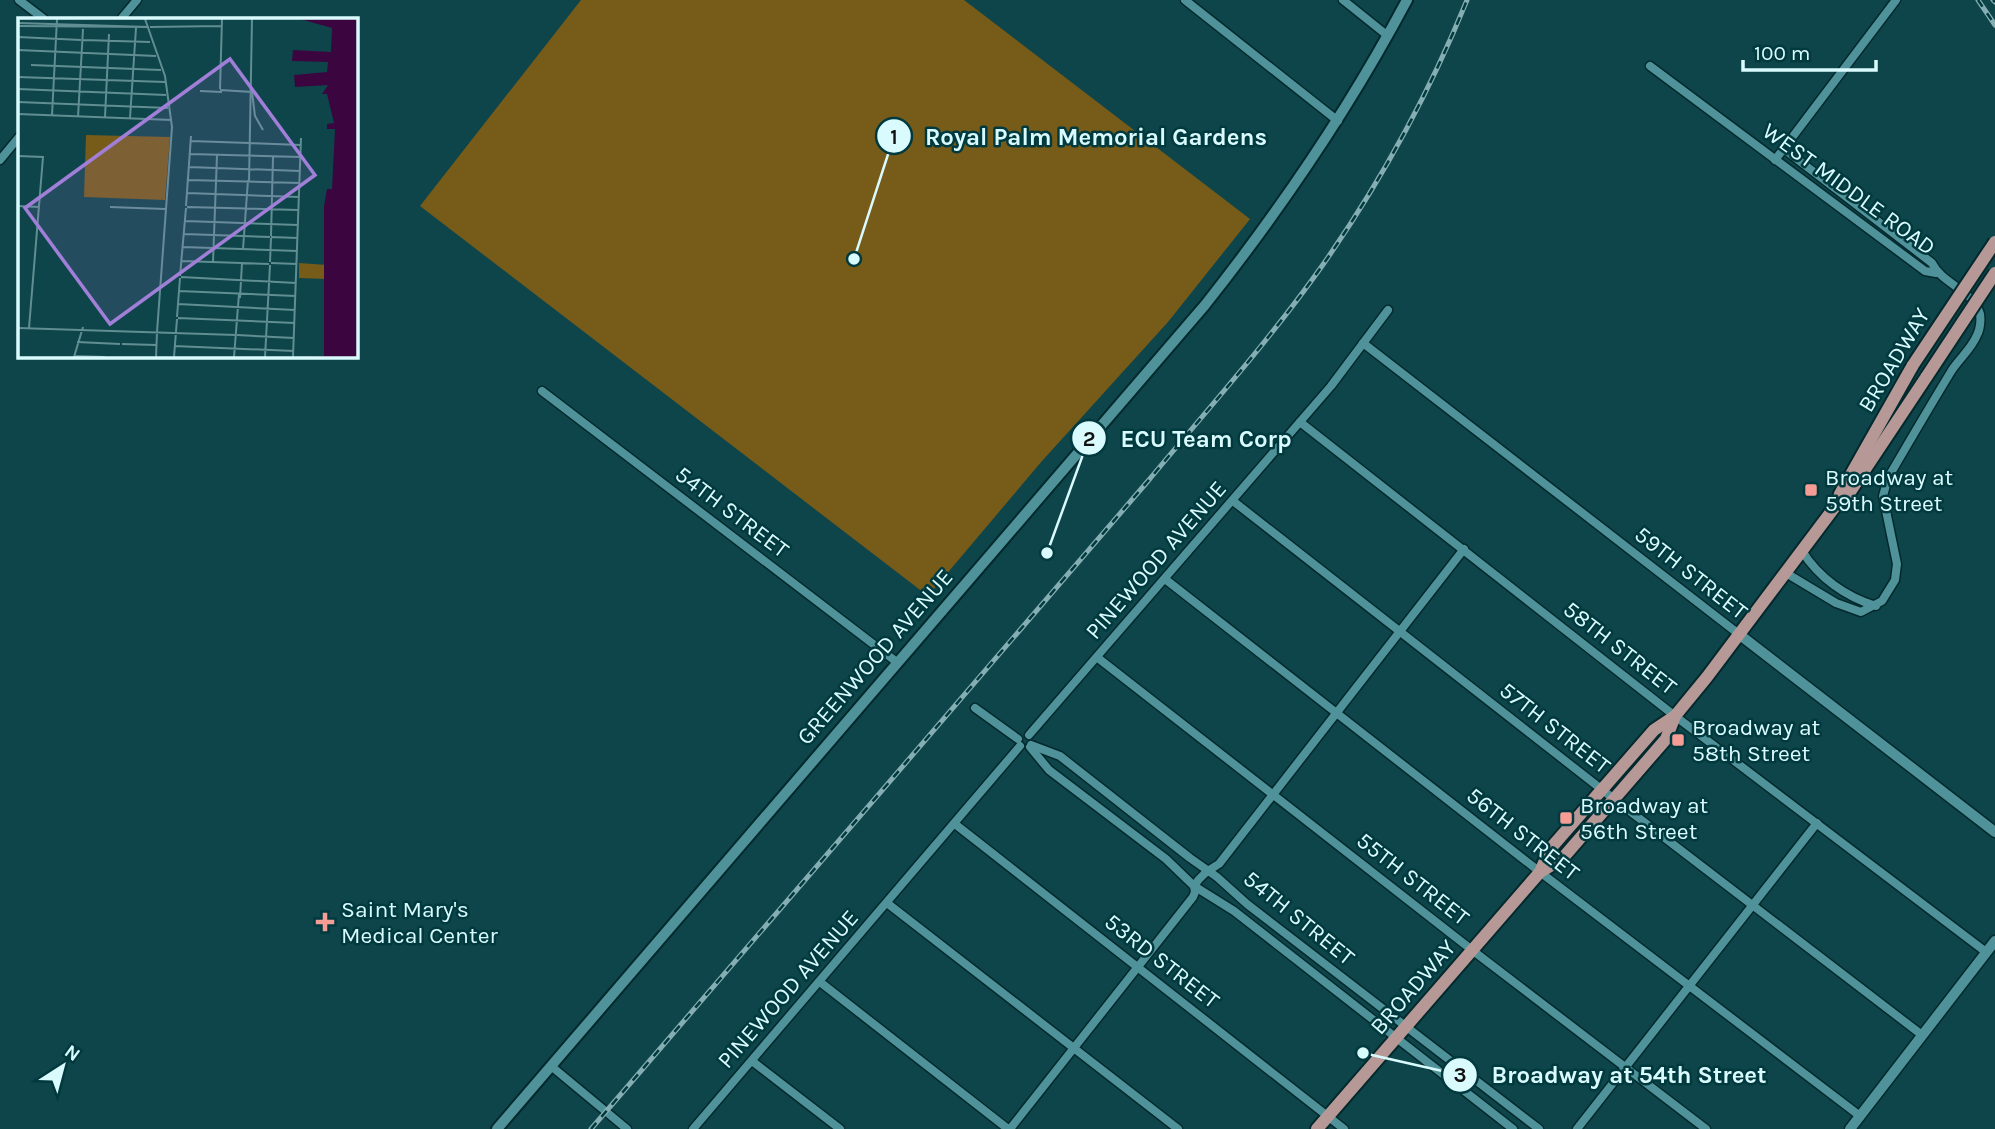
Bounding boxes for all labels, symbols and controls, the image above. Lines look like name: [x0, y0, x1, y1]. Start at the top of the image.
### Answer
inset map: [18, 18, 357, 357]
scale bar: [1743, 28, 1876, 72]
text: 100 m: [1754, 41, 1811, 65]
callout: Royal Palm Memorial Gardens: [876, 114, 1282, 159]
street label: WEST MIDDLE ROAD: [1757, 117, 1941, 261]
text: Royal Palm Memorial Gardens: [925, 123, 1267, 151]
text: 1: [890, 125, 898, 149]
street label: BROADWAY: [1852, 303, 1936, 417]
callout: ECU Team Corp: [1072, 416, 1306, 461]
text: ECU Team Corp: [1120, 425, 1292, 453]
text: 2: [1083, 427, 1095, 451]
street label: 54TH STREET: [670, 461, 794, 564]
place label: Broadway at 59th Street: [1825, 464, 1954, 517]
street label: PINEWOOD AVENUE: [1080, 475, 1232, 645]
marker: Broadway at 59th Street: [1803, 482, 1819, 498]
street label: 59TH STREET: [1629, 521, 1753, 626]
street label: GREENWOOD AVENUE: [791, 564, 959, 750]
street label: 58TH STREET: [1558, 595, 1682, 701]
street label: 57TH STREET: [1494, 676, 1616, 780]
place label: Broadway at 58th Street: [1692, 714, 1821, 767]
marker: Broadway at 58th Street: [1670, 732, 1686, 748]
street label: 56TH STREET: [1461, 782, 1585, 887]
place label: Broadway at 56th Street: [1580, 792, 1709, 845]
marker: Broadway at 56th Street: [1558, 810, 1574, 826]
street label: 55TH STREET: [1351, 827, 1475, 932]
street label: 54TH STREET: [1238, 865, 1360, 971]
place label: Saint Mary's Medical Center: [341, 896, 498, 949]
street label: PINEWOOD AVENUE: [712, 904, 864, 1074]
street label: 53RD STREET: [1099, 908, 1225, 1014]
marker: Saint Mary's Medical Center: [315, 912, 335, 932]
street label: BROADWAY: [1365, 934, 1462, 1040]
north arrow: [28, 1031, 98, 1101]
text: N: [60, 1040, 84, 1066]
callout: Broadway at 54th Street: [1443, 1052, 1781, 1097]
text: Broadway at 54th Street: [1491, 1061, 1767, 1089]
text: 3: [1453, 1063, 1467, 1087]

